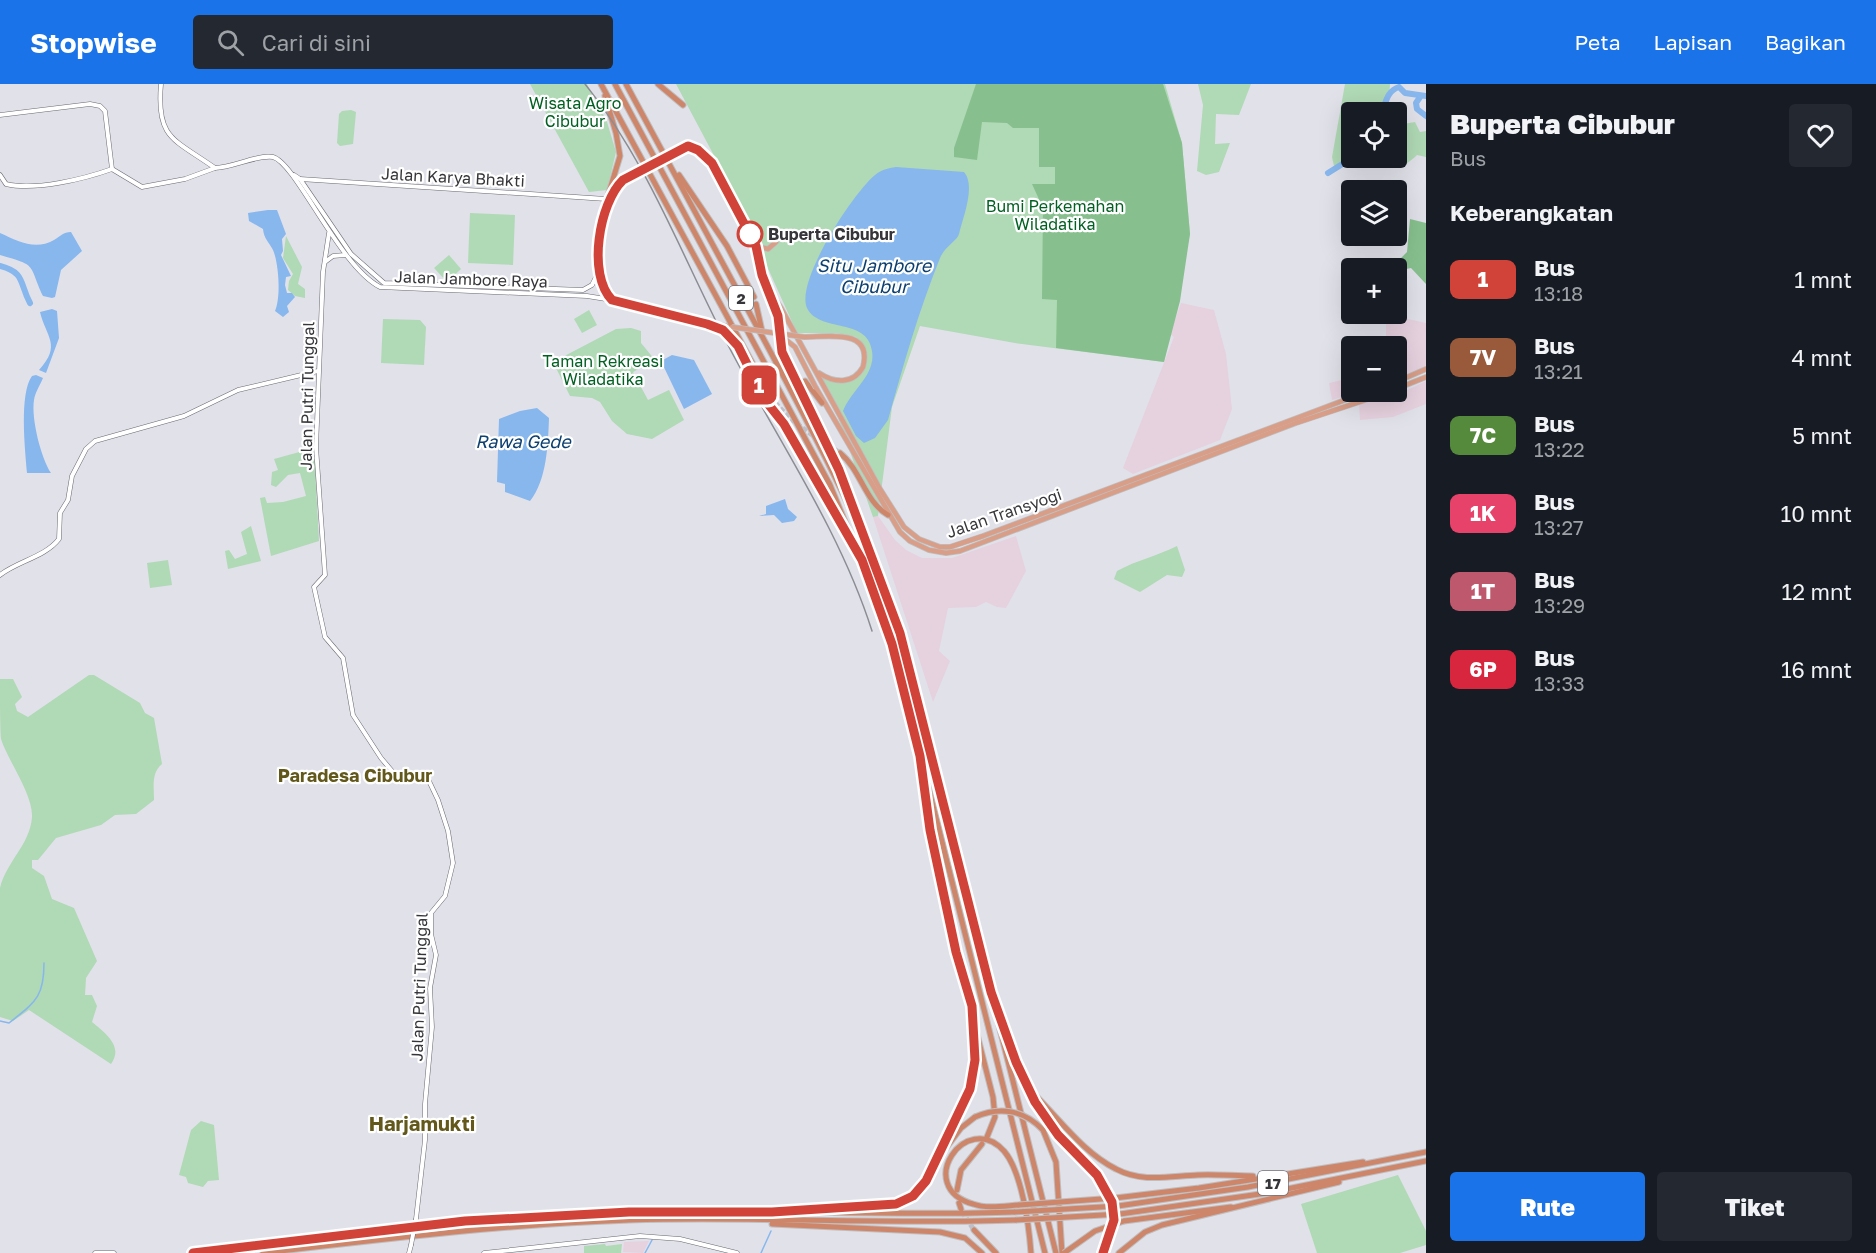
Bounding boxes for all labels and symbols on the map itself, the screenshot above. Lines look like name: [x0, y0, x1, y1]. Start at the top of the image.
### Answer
park label: Wisata Agro Cibubur: [529, 93, 621, 131]
street label: Jalan Karya Bhakti: [381, 163, 525, 191]
park label: Bumi Perkemahan Wiladatika: [986, 196, 1124, 234]
marker: Buperta Cibubur: [737, 221, 763, 247]
place label: Buperta Cibubur: [768, 224, 895, 244]
water label: Situ Jambore Cibubur: [817, 254, 933, 297]
street label: Jalan Jambore Raya: [394, 266, 548, 292]
road number: 2: [729, 286, 753, 310]
street label: Jalan Putri Tunggal: [296, 321, 318, 471]
park label: Taman Rekreasi Wiladatika: [543, 351, 663, 389]
line badge: 1: [740, 366, 778, 404]
water label: Rawa Gede: [475, 430, 572, 452]
street label: Jalan Transyogi: [944, 484, 1064, 542]
district label: Paradesa Cibubur: [278, 764, 432, 786]
street label: Jalan Putri Tunggal: [406, 912, 432, 1062]
district label: Harjamukti: [369, 1111, 475, 1135]
road number: 17: [1258, 1171, 1288, 1195]

